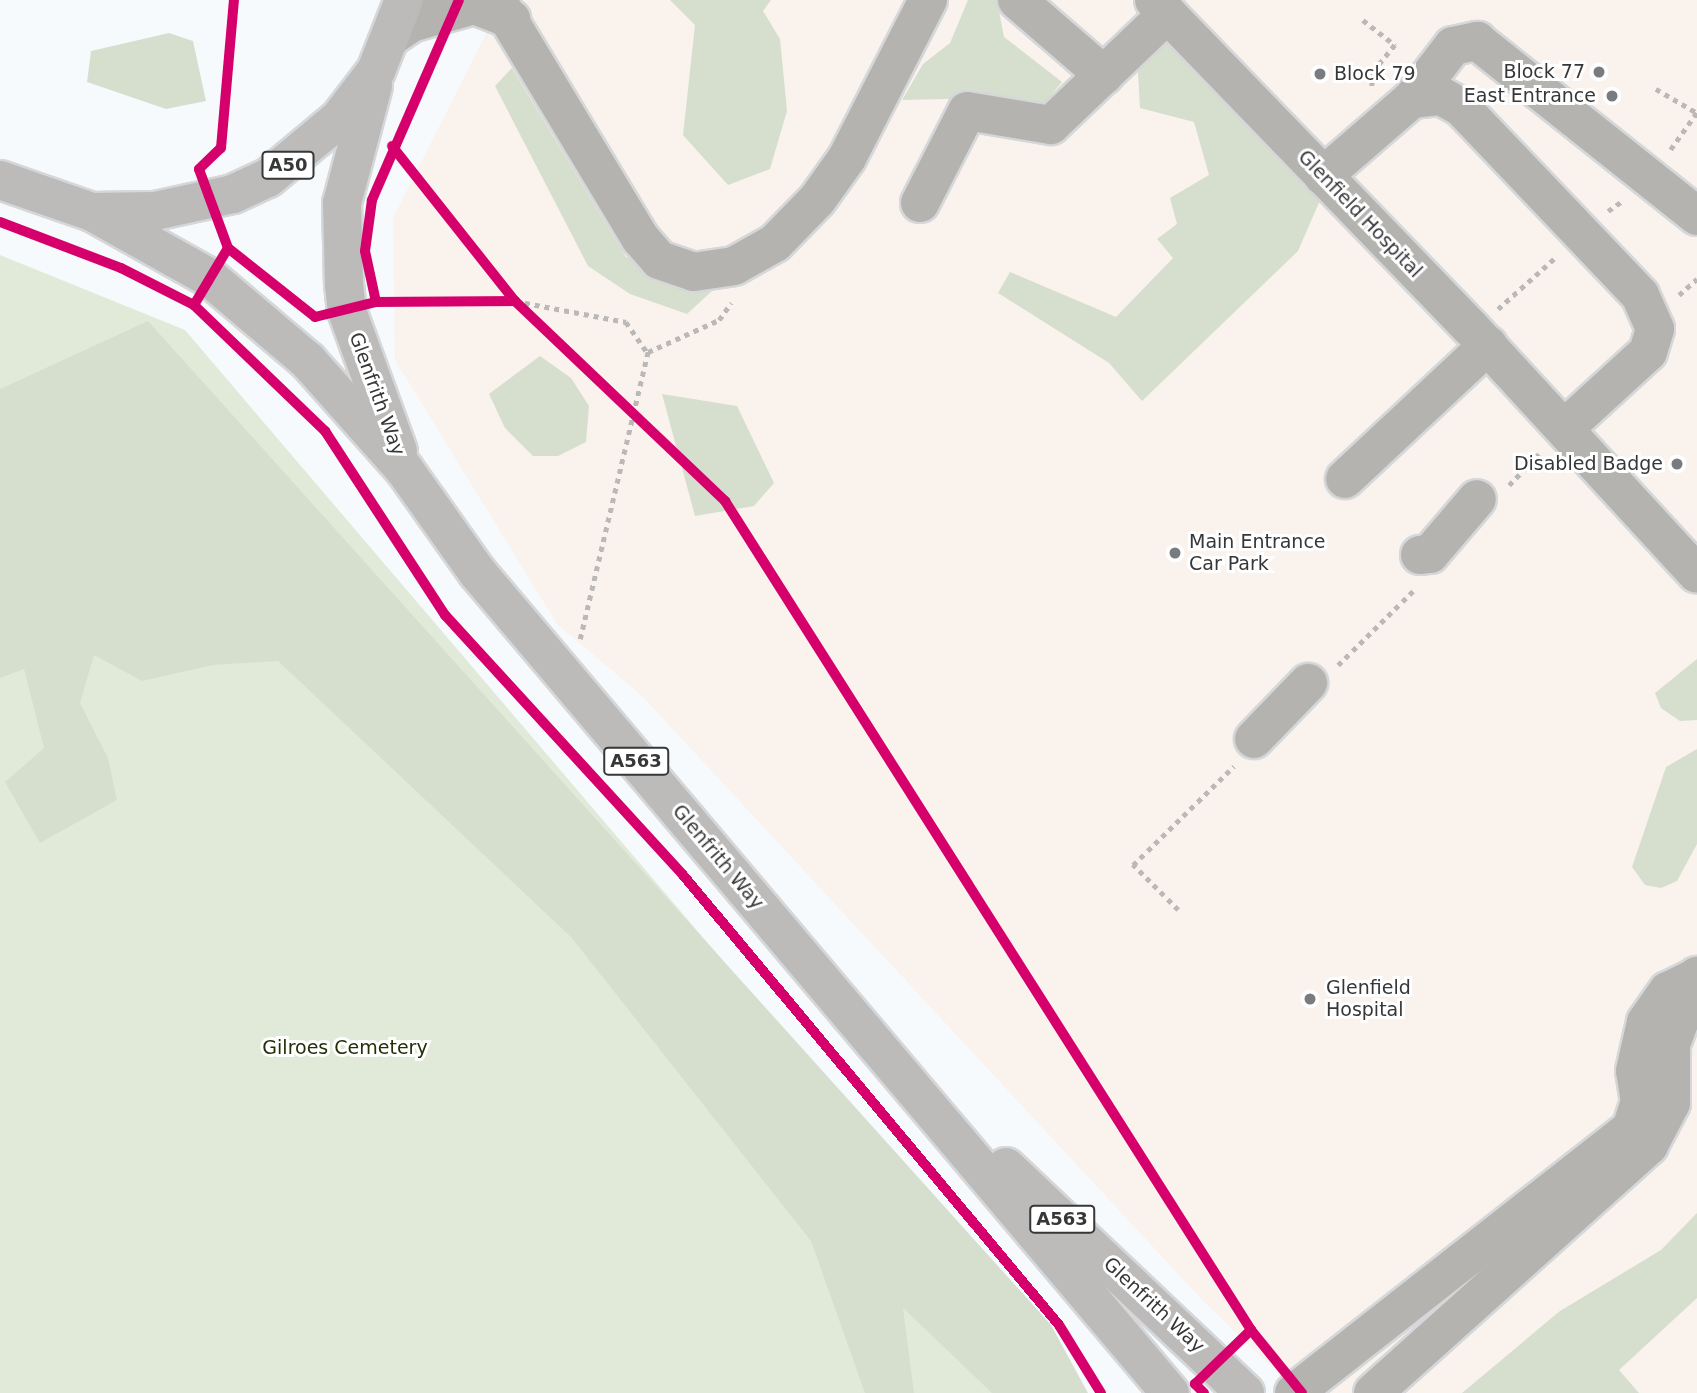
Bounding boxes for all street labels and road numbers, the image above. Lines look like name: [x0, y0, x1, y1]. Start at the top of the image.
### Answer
street label: Glenfield Hospital: [1293, 146, 1427, 282]
road number: A50: [260, 150, 316, 180]
street label: Glenfrith Way: [344, 329, 410, 459]
road number: A563: [603, 746, 669, 776]
street label: Glenfrith Way: [668, 800, 768, 914]
road number: A563: [1029, 1204, 1095, 1234]
street label: Glenfrith Way: [1099, 1253, 1209, 1357]

